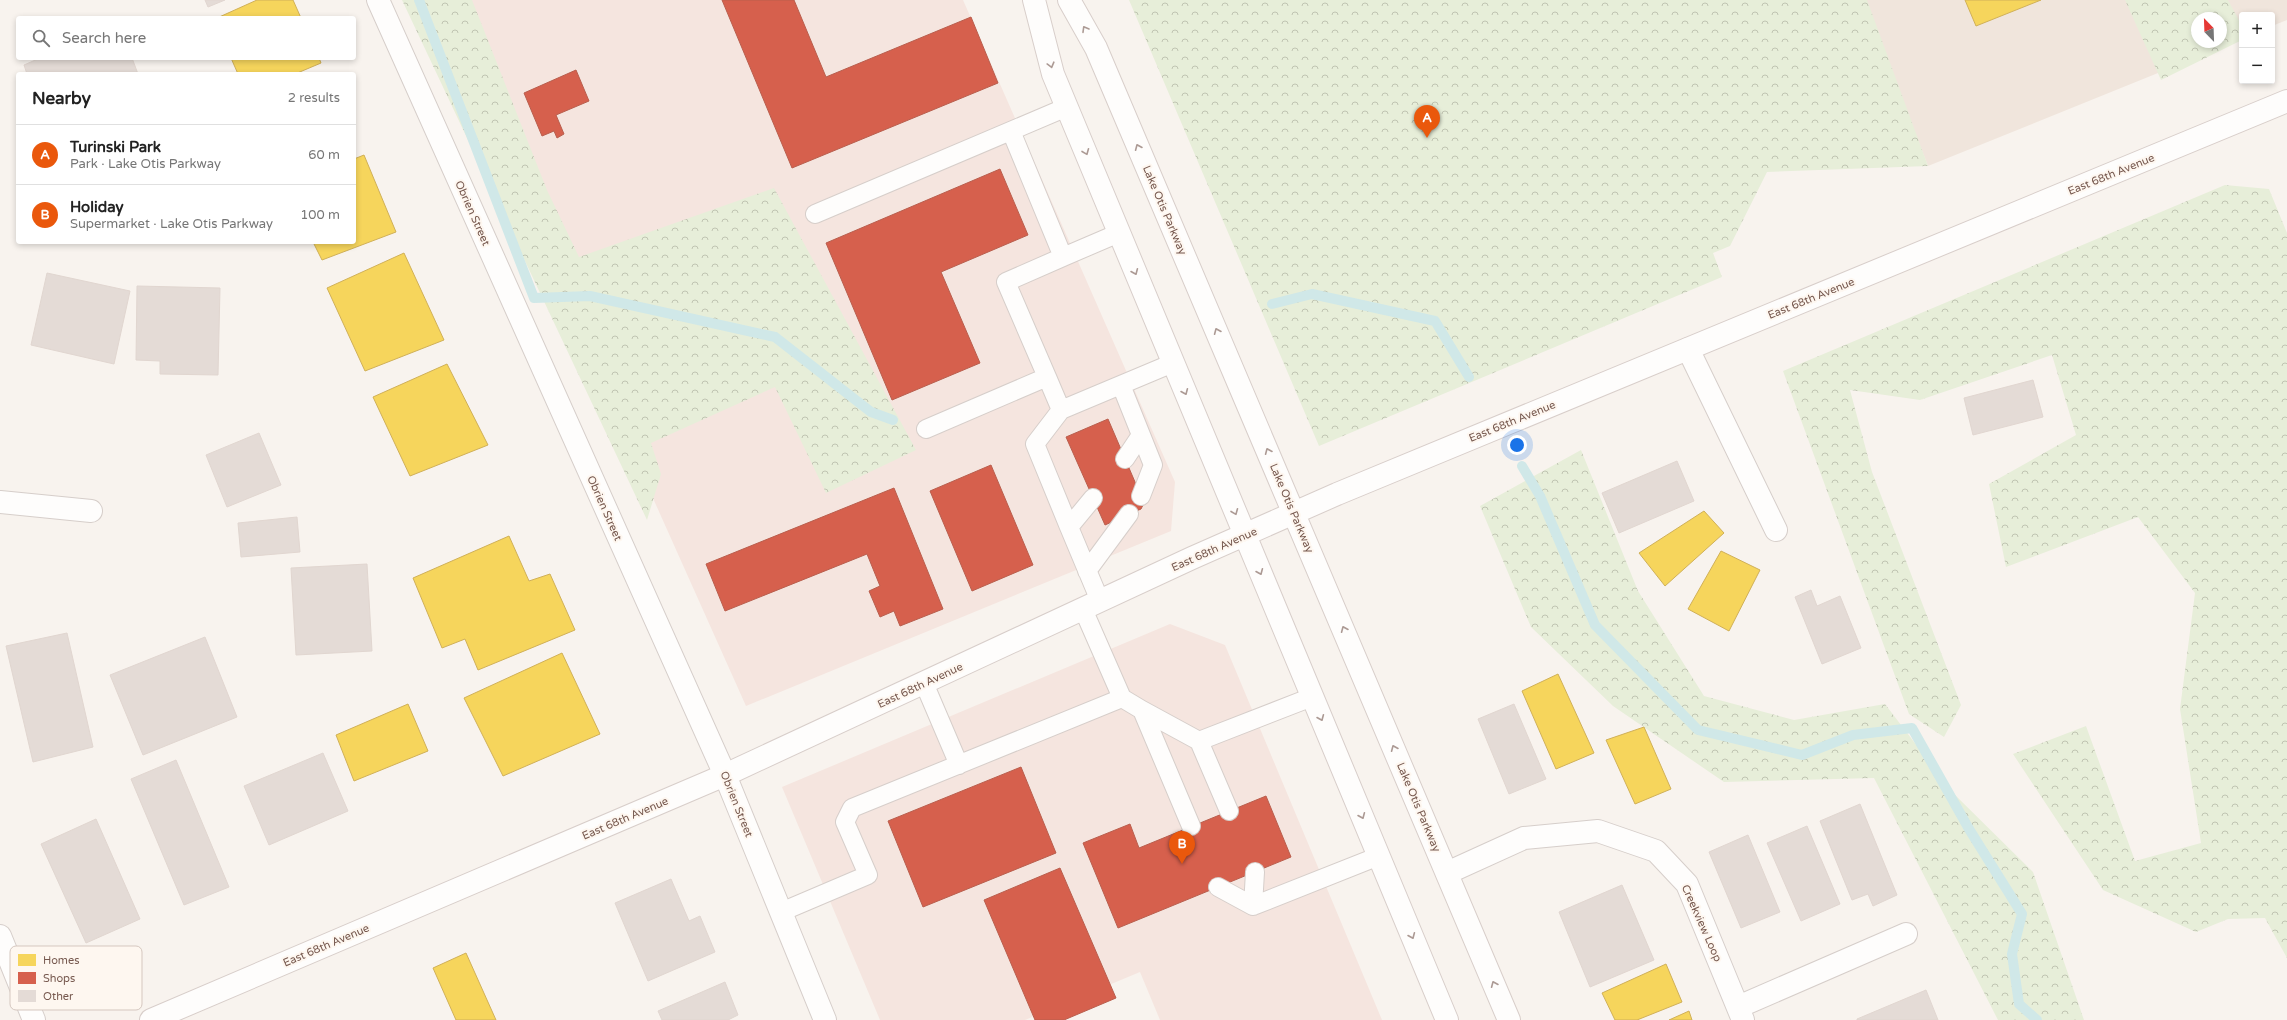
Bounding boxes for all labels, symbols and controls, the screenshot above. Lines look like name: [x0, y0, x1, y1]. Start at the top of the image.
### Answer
north arrow: [2191, 12, 2227, 48]
map controls: [2239, 12, 2275, 84]
button: +: [2239, 12, 2275, 48]
search box: [16, 16, 356, 60]
one-way arrow: [1083, 26, 1090, 33]
icon: search: [30, 27, 52, 49]
text: Search here: [62, 29, 146, 47]
button: −: [2239, 48, 2275, 84]
one-way arrow: [1046, 61, 1055, 68]
text: Nearby: [32, 88, 91, 109]
text: 2 results: [288, 90, 340, 106]
pin: A: [1414, 105, 1440, 138]
text: Turinski Park: [70, 138, 161, 156]
one-way arrow: [1135, 144, 1143, 151]
text: A: [40, 147, 50, 163]
text: 60 m: [308, 147, 340, 163]
one-way arrow: [1081, 148, 1089, 155]
street label: East 68th Avenue: [2066, 151, 2156, 198]
text: Park · Lake Otis Parkway: [70, 156, 221, 172]
street label: Lake Otis Parkway: [1140, 164, 1189, 257]
street label: Obrien Street: [452, 179, 493, 248]
text: Holiday: [70, 198, 124, 216]
text: B: [40, 207, 50, 223]
text: 100 m: [300, 207, 340, 223]
text: Supermarket · Lake Otis Parkway: [70, 216, 273, 232]
one-way arrow: [1131, 268, 1139, 275]
street label: East 68th Avenue: [1766, 275, 1856, 322]
one-way arrow: [1214, 328, 1222, 336]
one-way arrow: [1181, 388, 1189, 395]
street label: East 68th Avenue: [1467, 398, 1557, 445]
your location: [1507, 435, 1527, 455]
one-way arrow: [1265, 447, 1273, 455]
street label: Lake Otis Parkway: [1267, 462, 1316, 555]
street label: Obrien Street: [584, 474, 625, 543]
one-way arrow: [1231, 509, 1239, 516]
street label: East 68th Avenue: [1169, 525, 1259, 574]
one-way arrow: [1255, 567, 1263, 575]
one-way arrow: [1340, 625, 1348, 632]
street label: East 68th Avenue: [876, 660, 965, 711]
one-way arrow: [1316, 713, 1324, 721]
one-way arrow: [1391, 745, 1399, 753]
street label: Lake Otis Parkway: [1394, 761, 1443, 854]
street label: Obrien Street: [717, 769, 756, 839]
street label: East 68th Avenue: [580, 794, 670, 842]
one-way arrow: [1357, 812, 1365, 820]
pin: B: [1169, 831, 1195, 864]
street label: Creekview Loop: [1679, 883, 1724, 964]
street label: East 68th Avenue: [281, 921, 371, 969]
one-way arrow: [1408, 933, 1416, 940]
legend: [10, 946, 142, 1010]
text: Homes: [43, 954, 79, 967]
text: Shops: [43, 972, 75, 985]
one-way arrow: [1490, 981, 1498, 988]
text: Other: [43, 990, 74, 1003]

